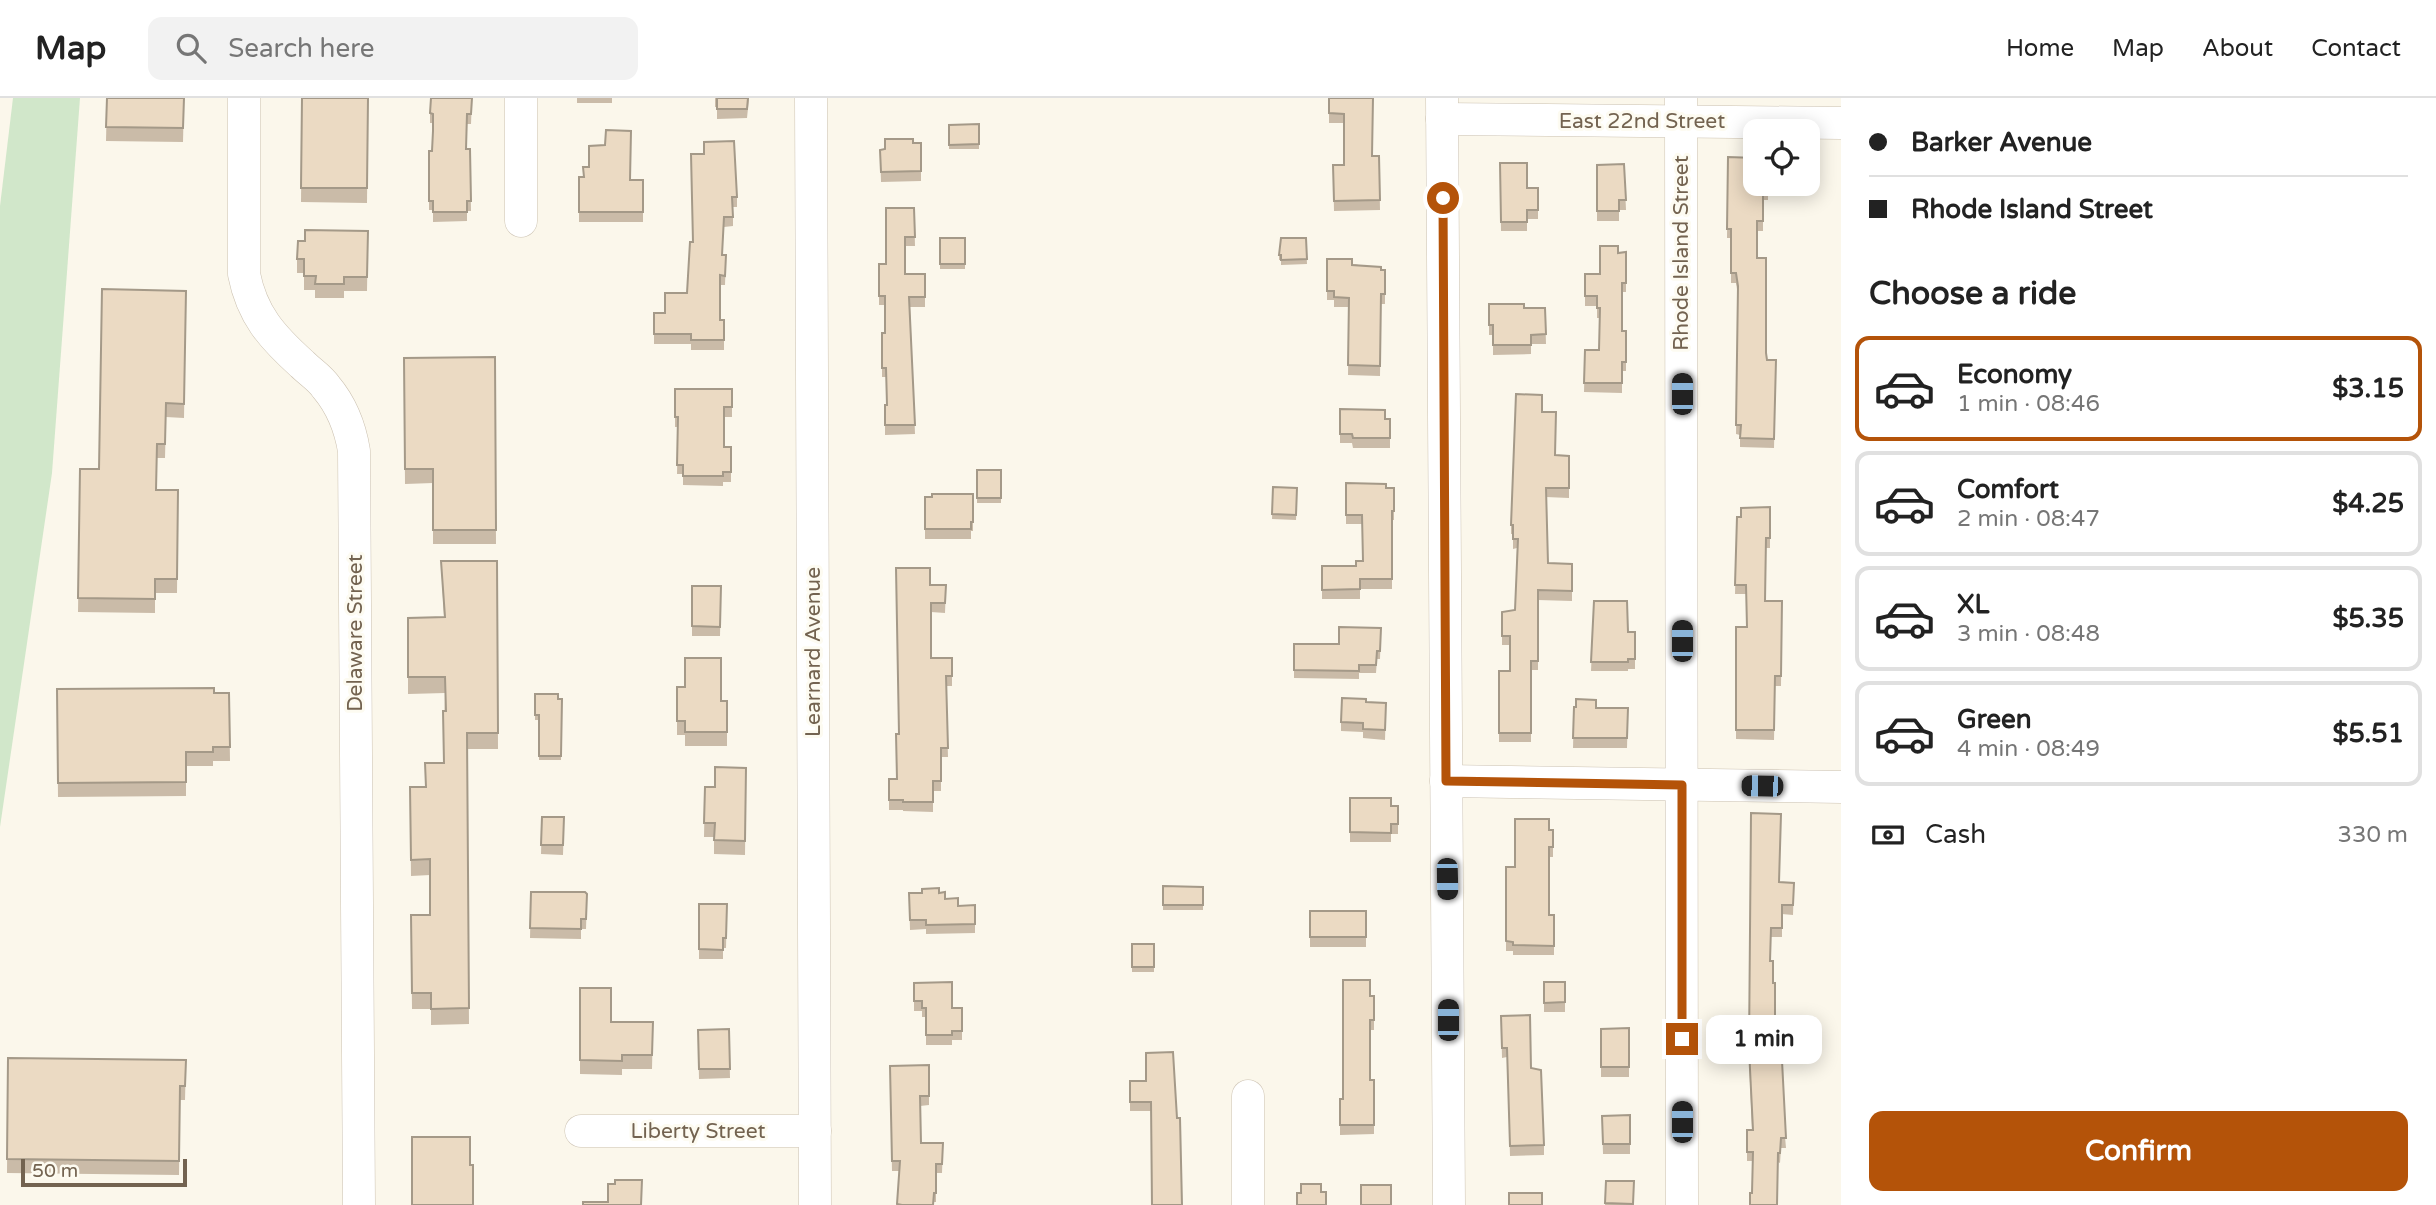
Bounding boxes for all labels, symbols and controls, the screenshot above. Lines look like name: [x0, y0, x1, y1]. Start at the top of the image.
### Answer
search box: [148, 17, 638, 80]
text: Map: [35, 29, 106, 68]
icon: search: [172, 29, 210, 67]
text: Search here: [228, 33, 374, 64]
text: Home: [2006, 34, 2074, 63]
text: Map: [2112, 34, 2164, 63]
text: About: [2202, 34, 2273, 63]
text: Contact: [2311, 34, 2401, 63]
street label: East 22nd Street: [1559, 109, 1725, 134]
map controls: [1743, 119, 1820, 196]
button: locate: [1743, 119, 1820, 196]
text: Barker Avenue: [1911, 127, 2092, 158]
street label: Rhode Island Street: [1669, 155, 1694, 351]
route start: [1427, 182, 1459, 214]
text: Rhode Island Street: [1911, 194, 2153, 225]
text: Choose a ride: [1869, 275, 2076, 313]
icon: car: [1873, 357, 1936, 420]
text: Economy: [1957, 359, 2072, 390]
car: [1672, 373, 1693, 415]
text: $3.15: [2332, 373, 2404, 404]
text: 1 min · 08:46: [1957, 390, 2100, 418]
icon: car: [1873, 472, 1936, 535]
text: Comfort: [1957, 474, 2059, 505]
text: $4.25: [2332, 488, 2404, 519]
text: 2 min · 08:47: [1957, 505, 2100, 533]
street label: Delaware Street: [343, 554, 368, 712]
street label: Learnard Avenue: [801, 567, 826, 737]
icon: car: [1873, 587, 1936, 650]
text: XL: [1957, 589, 1989, 620]
text: $5.35: [2332, 603, 2404, 634]
car: [1672, 620, 1693, 662]
text: 3 min · 08:48: [1957, 620, 2100, 648]
icon: car: [1873, 702, 1936, 765]
text: Green: [1957, 704, 2032, 735]
text: $5.51: [2332, 718, 2404, 749]
text: 4 min · 08:49: [1957, 735, 2100, 763]
car: [1741, 775, 1784, 797]
icon: cash: [1869, 816, 1907, 854]
text: Cash: [1925, 819, 1986, 850]
text: 330 m: [2338, 821, 2408, 849]
car: [1437, 858, 1458, 900]
car: [1438, 999, 1459, 1041]
callout: 1 min: [1706, 1014, 1822, 1063]
route end: [1666, 1023, 1698, 1055]
text: 1 min: [1733, 1025, 1795, 1053]
car: [1672, 1101, 1693, 1143]
button: Confirm: [1869, 1111, 2408, 1191]
street label: Liberty Street: [630, 1119, 766, 1144]
scale bar: [21, 1156, 187, 1188]
text: 50 m: [32, 1160, 78, 1182]

